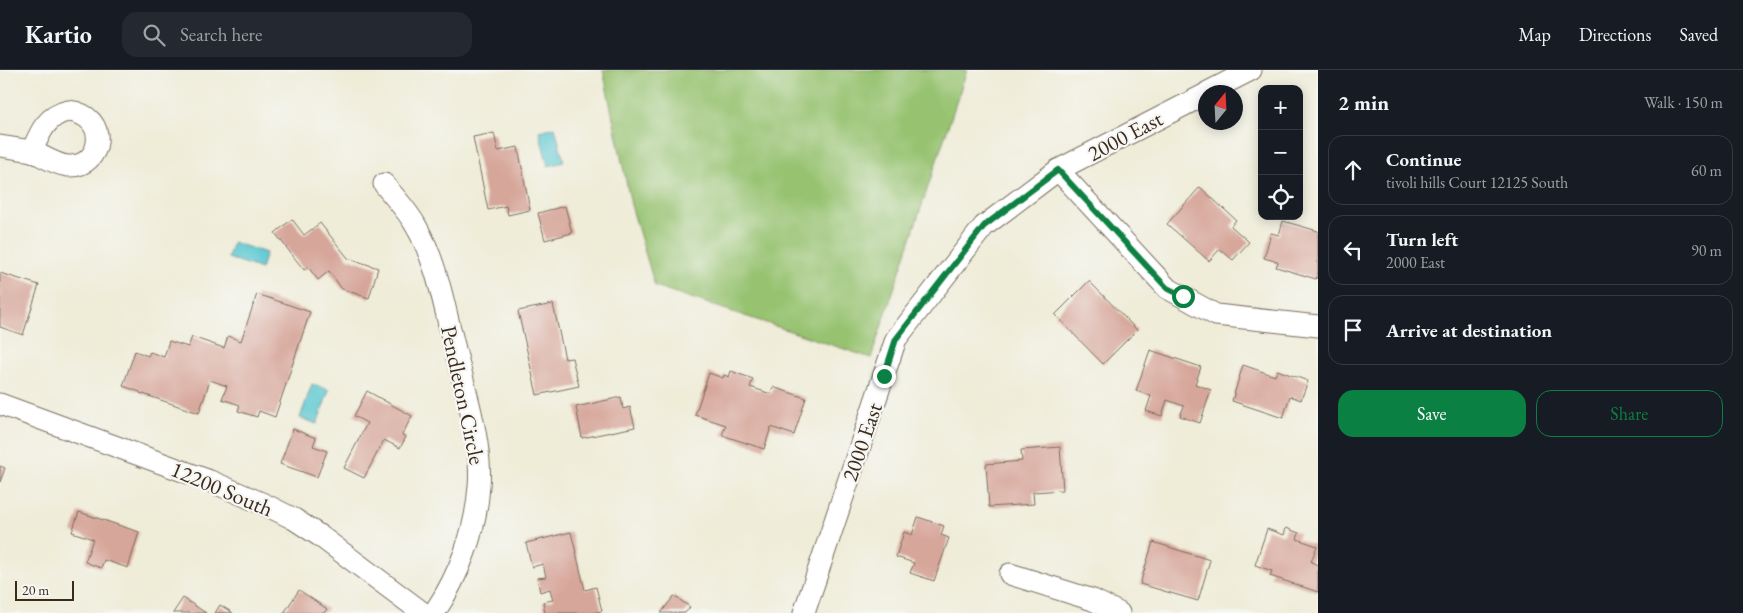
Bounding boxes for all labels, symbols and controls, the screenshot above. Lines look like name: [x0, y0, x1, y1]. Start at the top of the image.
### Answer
search box: [122, 12, 472, 57]
text: Kartio: [25, 19, 92, 50]
icon: search: [140, 21, 168, 49]
text: Search here: [180, 22, 262, 47]
text: Map: [1519, 23, 1551, 46]
text: Directions: [1579, 23, 1651, 46]
text: Saved: [1679, 23, 1718, 46]
north arrow: [1198, 85, 1243, 130]
map controls: [1258, 85, 1303, 220]
button: +: [1258, 85, 1303, 130]
text: 2 min: [1338, 89, 1389, 116]
text: Walk · 150 m: [1644, 92, 1723, 113]
street label: 2000 East: [1082, 104, 1168, 168]
button: −: [1258, 130, 1303, 175]
text: Continue: [1386, 147, 1461, 172]
icon: ahead: [1339, 156, 1367, 184]
text: 60 m: [1691, 160, 1722, 181]
text: tivoli hills Court 12125 South: [1386, 172, 1568, 193]
button: locate: [1258, 175, 1303, 220]
text: Turn left: [1386, 227, 1458, 252]
icon: left: [1339, 236, 1367, 264]
text: 90 m: [1691, 240, 1722, 261]
text: 2000 East: [1386, 252, 1445, 273]
route start: [1172, 285, 1195, 308]
icon: arrive: [1339, 316, 1367, 344]
text: Arrive at destination: [1386, 318, 1552, 343]
street label: Pendleton Circle: [434, 323, 492, 467]
route end: [873, 365, 896, 388]
button: Save: [1338, 390, 1526, 437]
button: Share: [1536, 390, 1723, 437]
street label: 2000 East: [835, 399, 889, 485]
street label: 12200 South: [167, 455, 277, 523]
scale bar: [15, 578, 74, 601]
text: 20 m: [22, 581, 49, 599]

